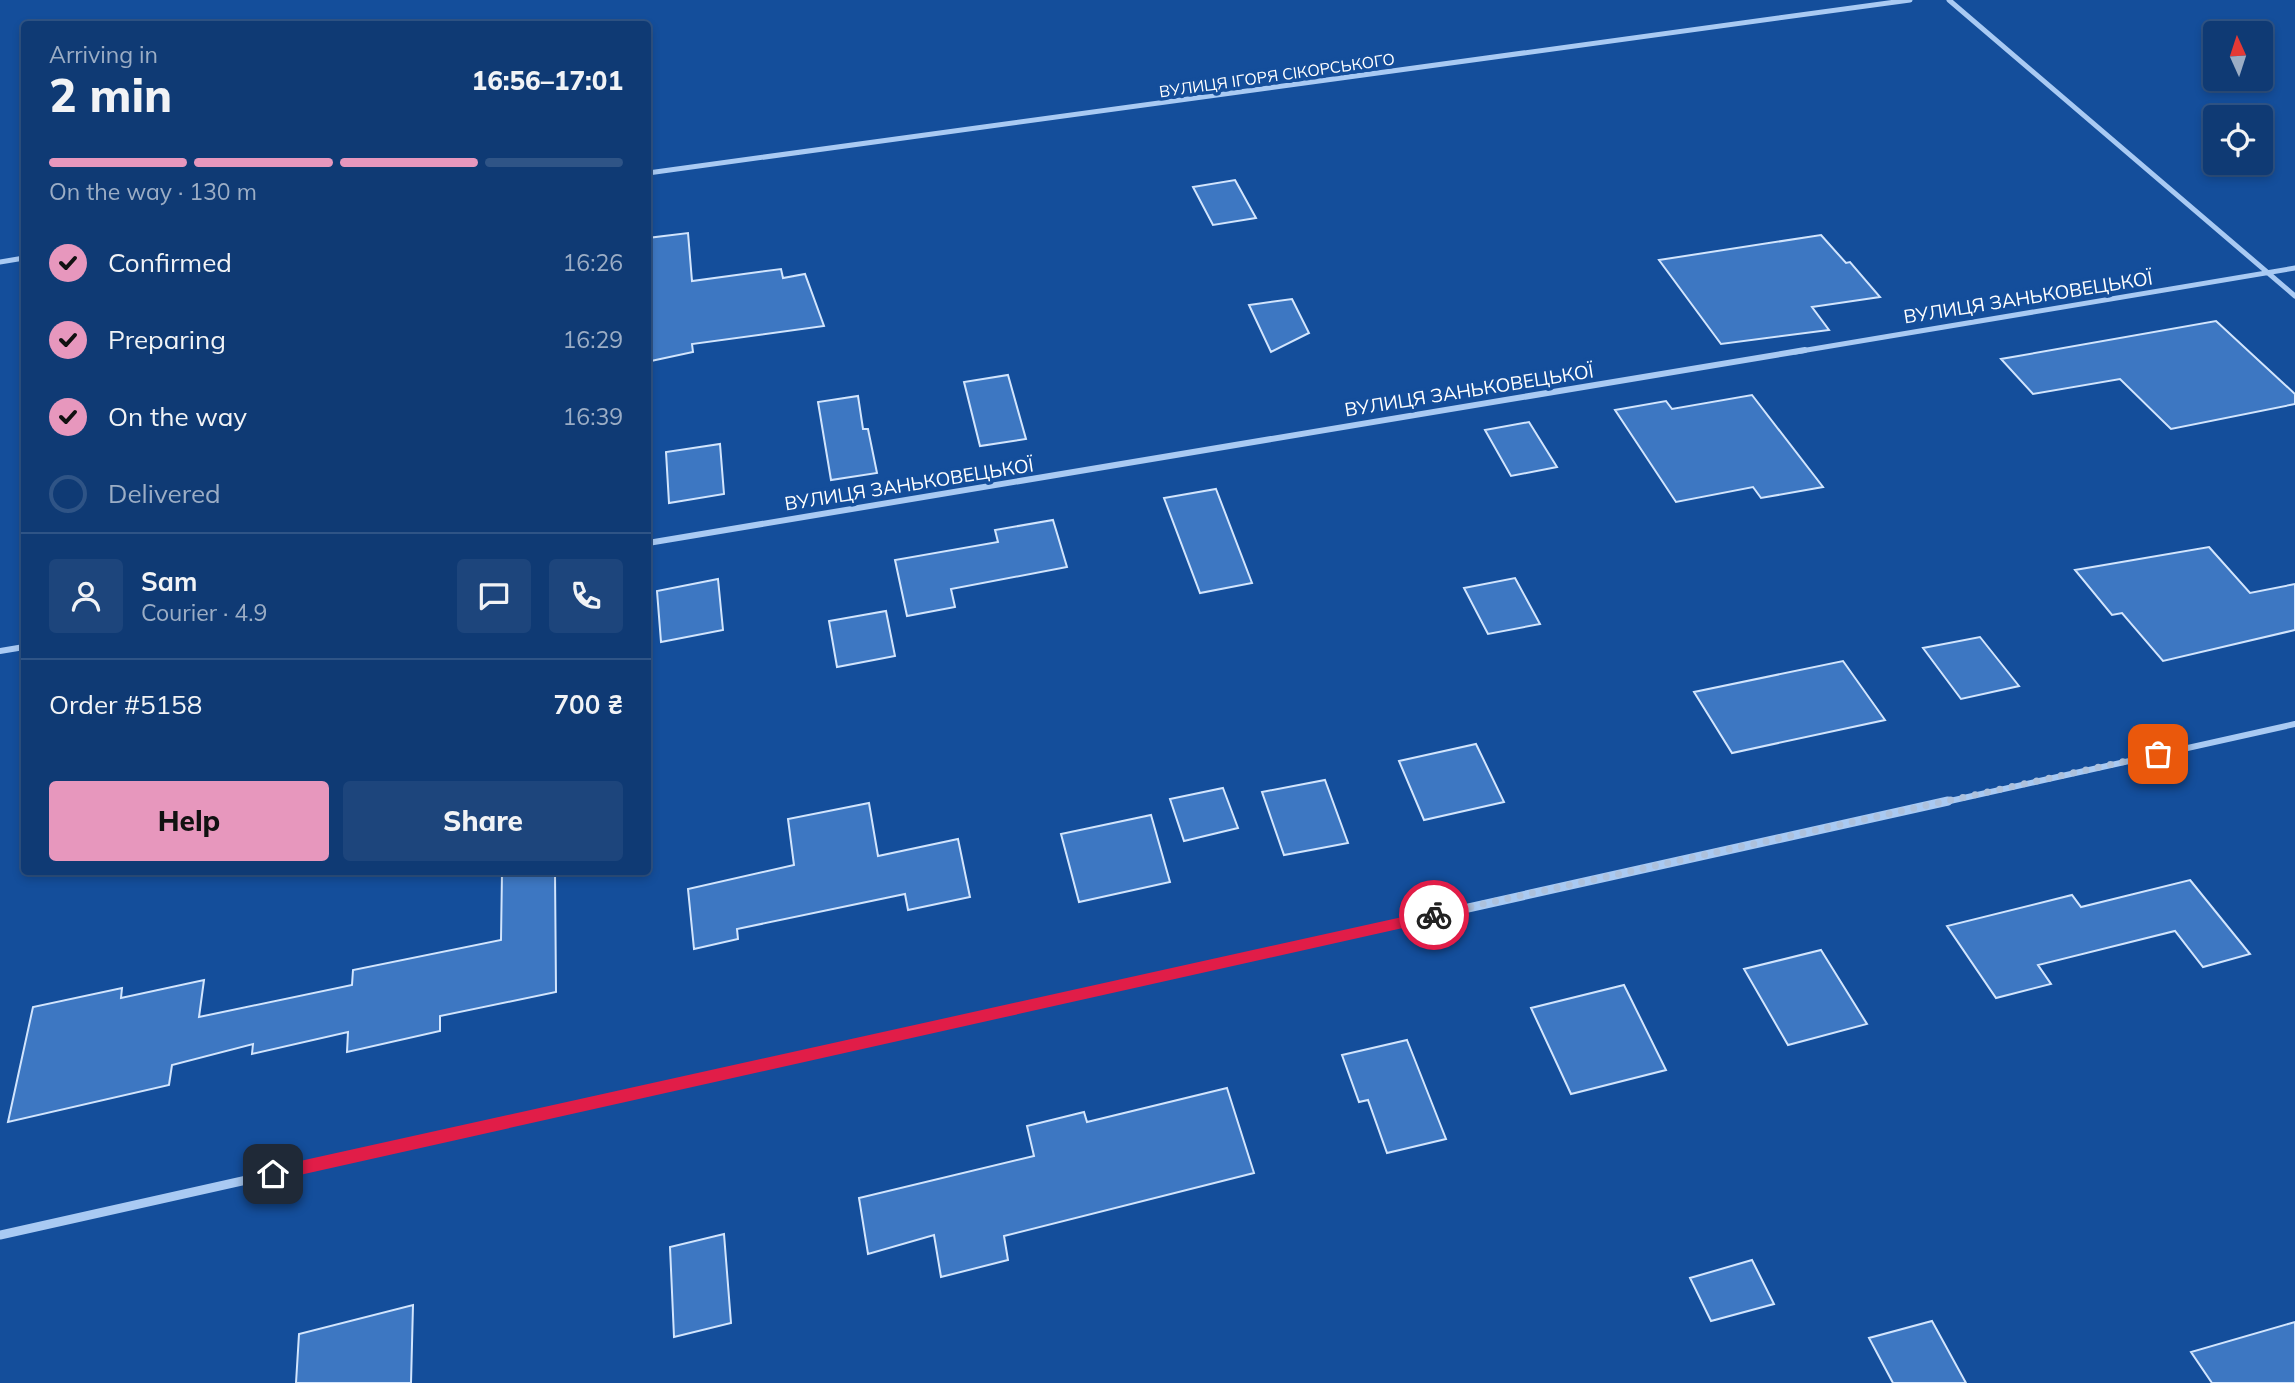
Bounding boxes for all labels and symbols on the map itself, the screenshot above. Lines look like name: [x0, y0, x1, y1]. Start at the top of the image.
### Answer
north arrow: [2203, 21, 2273, 91]
street label: ВУЛИЦЯ ІГОРЯ СІКОРСЬКОГО: [1158, 49, 1396, 101]
street label: ВУЛИЦЯ ЗАНЬКОВЕЦЬКОЇ: [1902, 265, 2154, 329]
street label: ВУЛИЦЯ ЗАНЬКОВЕЦЬКОЇ: [1343, 358, 1595, 422]
street label: ВУЛИЦЯ ЗАНЬКОВЕЦЬКОЇ: [783, 452, 1035, 516]
pin: [2128, 724, 2188, 784]
courier: [1399, 880, 1469, 950]
pin: [243, 1144, 303, 1204]

